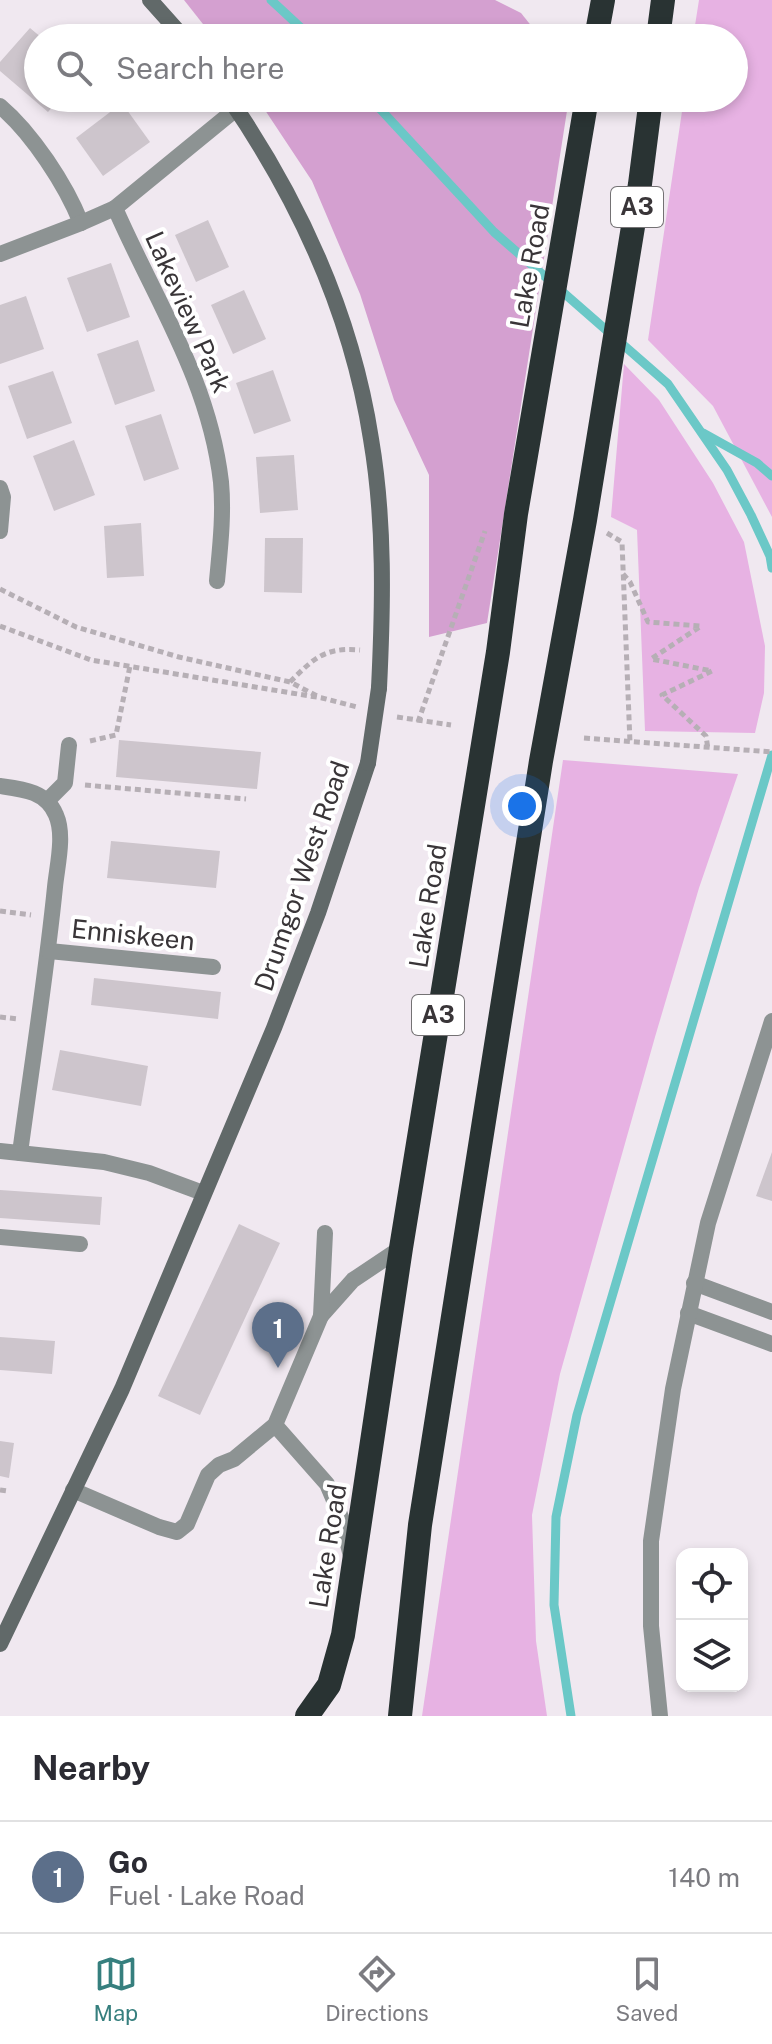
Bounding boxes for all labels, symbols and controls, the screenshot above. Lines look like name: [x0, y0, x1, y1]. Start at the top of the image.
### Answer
search box: [24, 24, 748, 112]
icon: search: [52, 46, 96, 90]
text: Search here: [116, 50, 284, 86]
road number: A3: [611, 187, 663, 227]
street label: Lake Road: [503, 201, 556, 330]
street label: Lakeview Park: [139, 226, 238, 397]
street label: Drumgor West Road: [248, 757, 355, 995]
your location: [502, 786, 542, 826]
street label: Lake Road: [402, 842, 453, 970]
street label: Enniskeen: [70, 913, 196, 956]
road number: A3: [412, 995, 464, 1035]
pin: 1: [252, 1302, 304, 1368]
street label: Lake Road: [302, 1482, 353, 1610]
map controls: [676, 1548, 748, 1692]
button: locate: [676, 1548, 748, 1620]
button: layers: [676, 1620, 748, 1692]
text: Nearby: [32, 1748, 150, 1788]
text: Go: [108, 1844, 148, 1880]
text: 1: [52, 1862, 64, 1893]
text: 140 m: [668, 1862, 740, 1893]
text: Fuel · Lake Road: [108, 1880, 305, 1911]
tab: Map: [94, 1952, 138, 2026]
tab: Directions: [325, 1952, 429, 2026]
tab: Saved: [616, 1952, 678, 2026]

